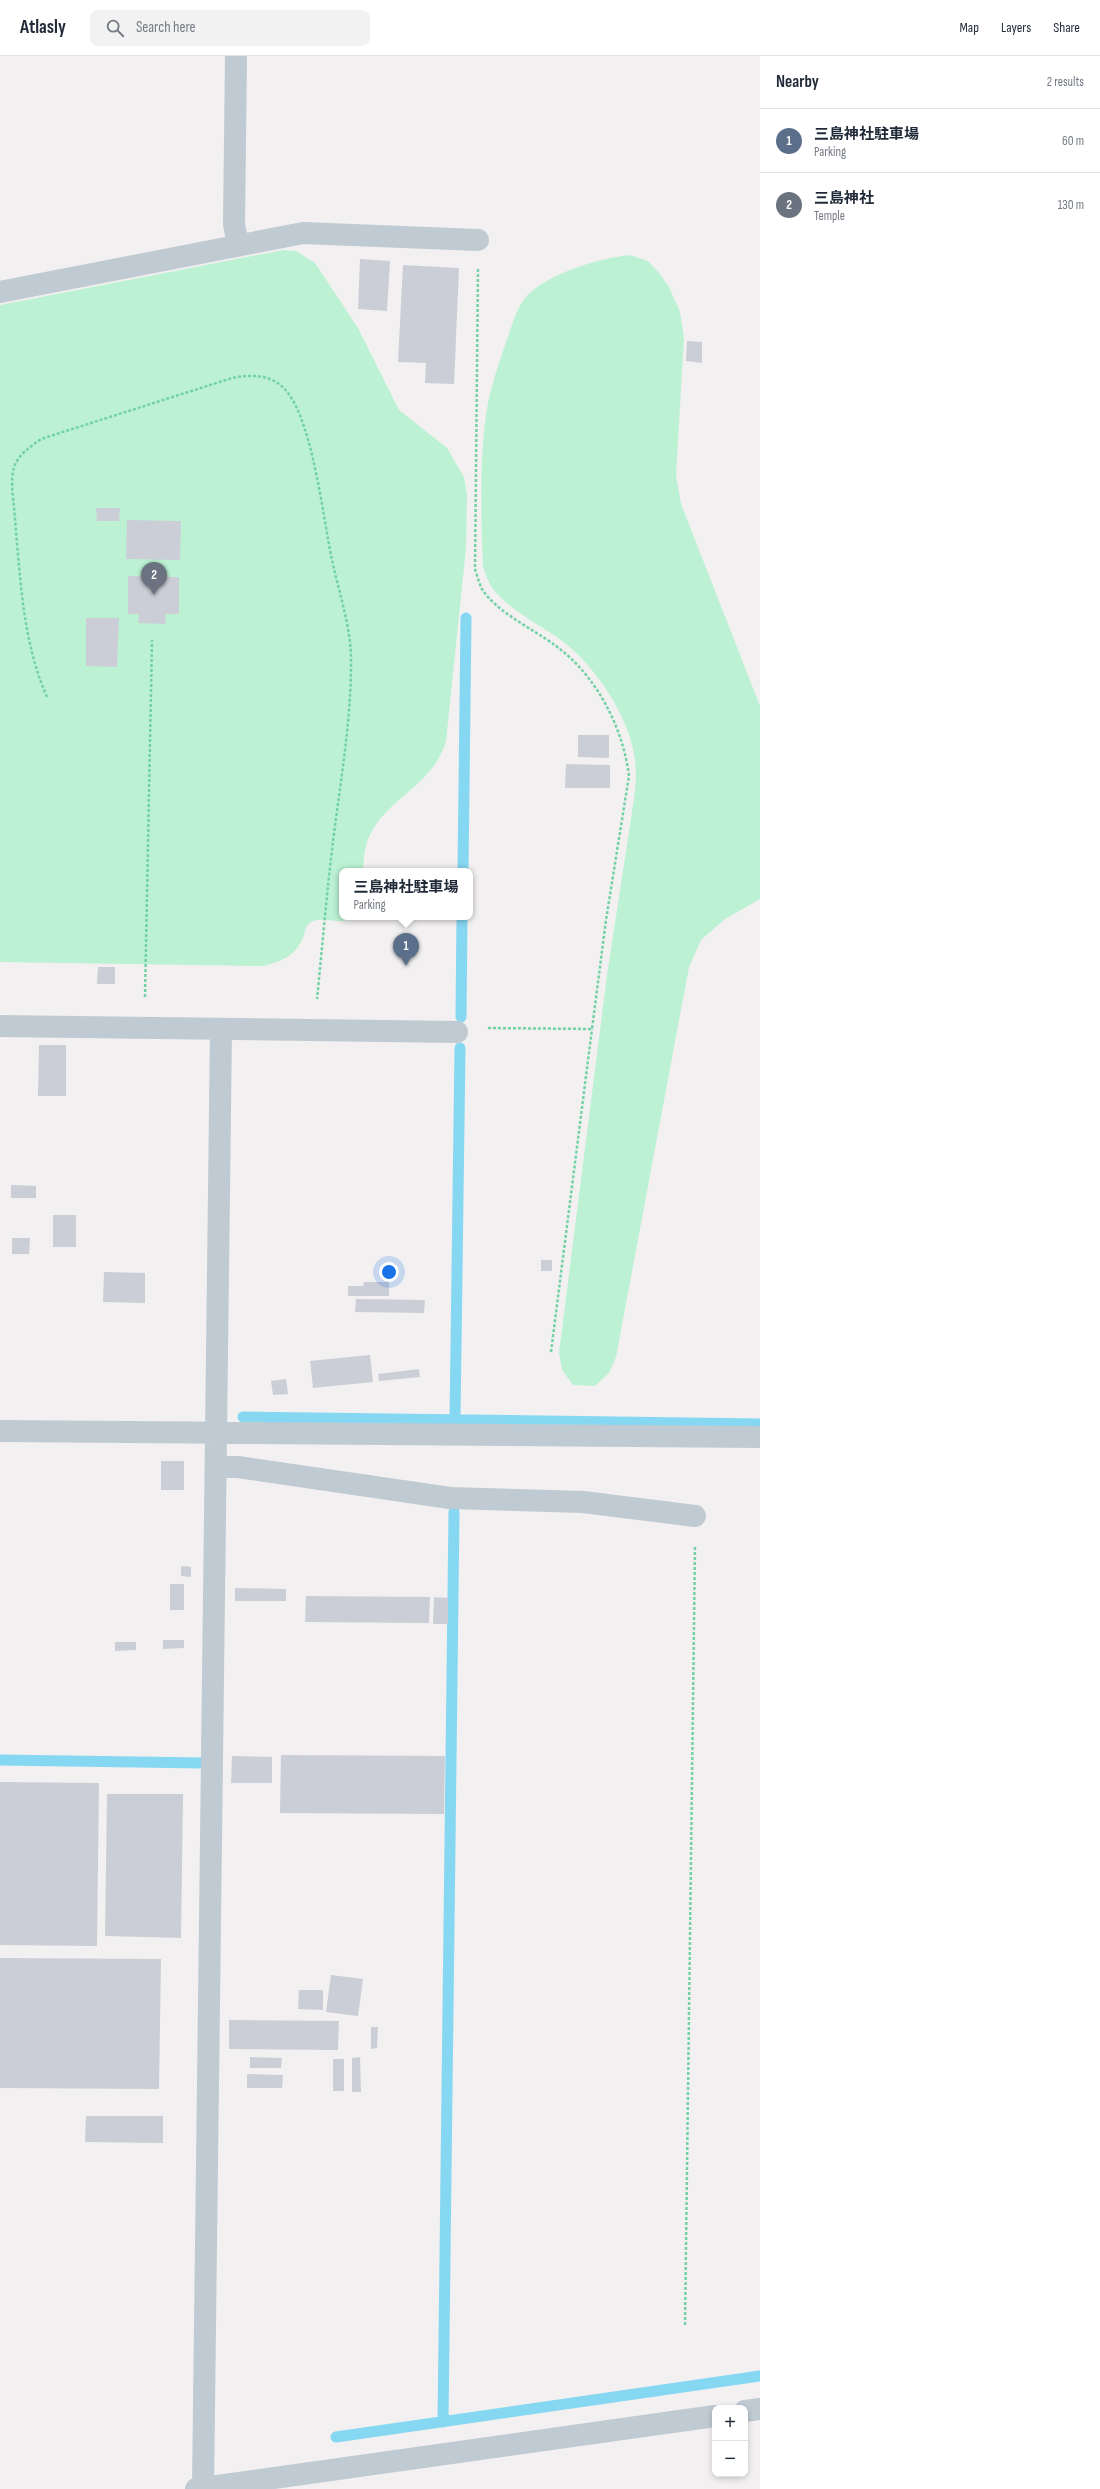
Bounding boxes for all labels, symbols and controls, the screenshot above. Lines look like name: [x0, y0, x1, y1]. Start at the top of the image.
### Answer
search box: [90, 10, 370, 46]
text: Atlasly: [20, 16, 66, 39]
icon: search: [104, 17, 126, 39]
text: Search here: [136, 18, 196, 37]
text: Map: [959, 19, 979, 36]
text: Layers: [1001, 19, 1031, 36]
text: Share: [1053, 19, 1080, 36]
text: Nearby: [776, 72, 819, 92]
text: 2 results: [1047, 74, 1084, 90]
text: 三島神社駐車場: [814, 125, 919, 144]
text: 1: [786, 133, 792, 149]
text: 60 m: [1062, 133, 1084, 149]
text: Parking: [814, 144, 846, 160]
text: 三島神社: [814, 189, 874, 208]
text: 2: [786, 197, 792, 213]
text: 130 m: [1058, 197, 1084, 213]
text: Temple: [814, 208, 845, 224]
pin: 2: [141, 562, 167, 595]
popup: [339, 868, 473, 920]
text: 三島神社駐車場: [353, 878, 459, 897]
text: Parking: [353, 897, 386, 913]
pin: 1: [393, 933, 419, 966]
your location: [379, 1262, 399, 1282]
map controls: [712, 2405, 748, 2477]
button: +: [712, 2405, 748, 2441]
button: −: [712, 2441, 748, 2477]

